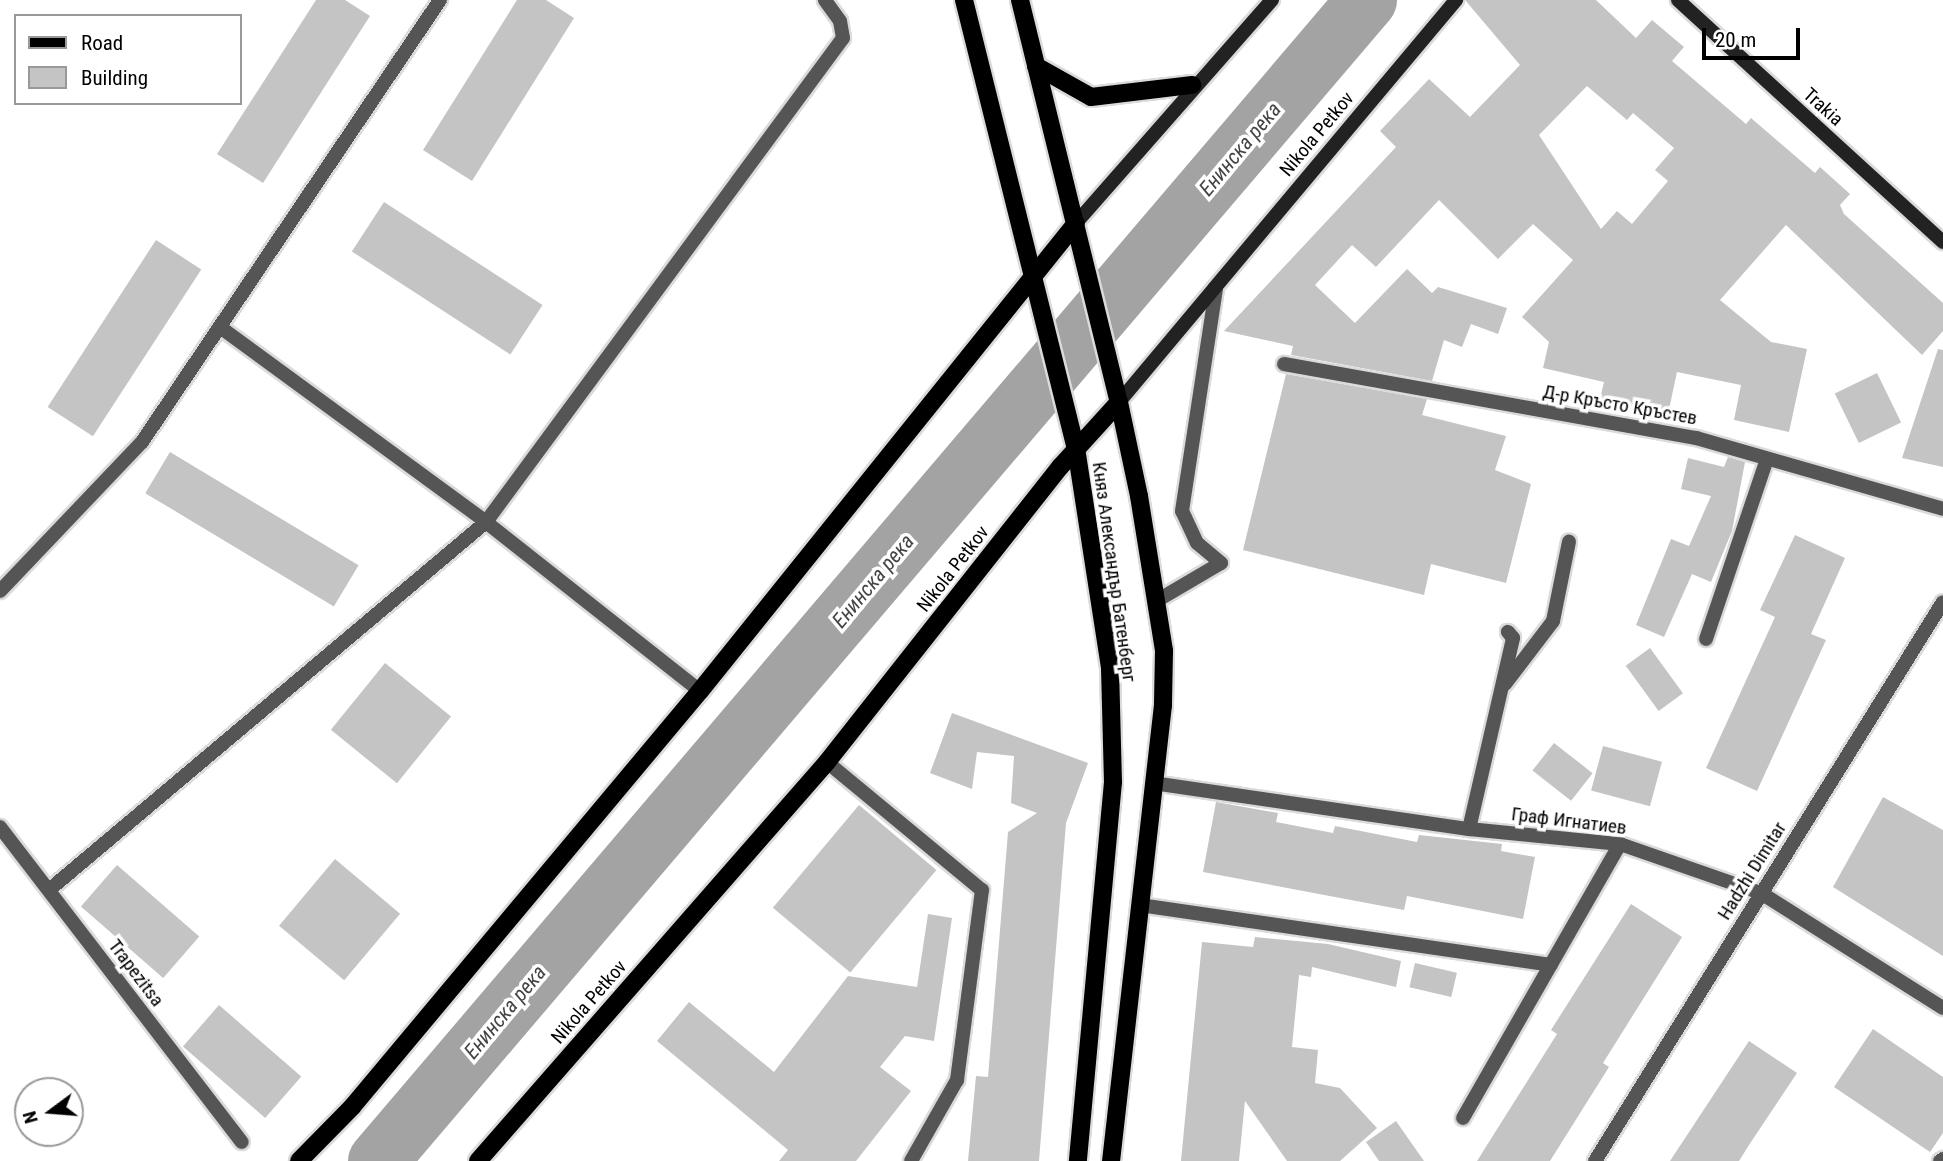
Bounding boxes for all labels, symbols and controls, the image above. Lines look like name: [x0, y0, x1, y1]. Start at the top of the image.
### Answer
legend: [14, 14, 242, 105]
scale bar: [1705, 14, 1803, 58]
text: 20 m: [1715, 28, 1756, 52]
text: Road: [81, 31, 123, 55]
text: Building: [81, 66, 148, 90]
street label: Trakia: [1798, 83, 1848, 131]
street label: Nikola Petkov: [1275, 87, 1359, 181]
water label: Енинска река: [1194, 97, 1286, 201]
street label: Д-р Кръсто Кръстев: [1541, 380, 1699, 430]
street label: Княз Александър Батенберг: [1087, 460, 1141, 684]
street label: Nikola Petkov: [912, 521, 994, 617]
water label: Енинска река: [827, 529, 919, 633]
street label: Граф Игнатиев: [1510, 803, 1628, 839]
street label: Hadzhi Dimitar: [1713, 818, 1791, 924]
street label: Trapezitsa: [103, 935, 169, 1011]
street label: Nikola Petkov: [547, 956, 631, 1048]
water label: Енинска река: [459, 960, 551, 1064]
north arrow: [14, 1077, 84, 1147]
text: N: [18, 1109, 43, 1126]

